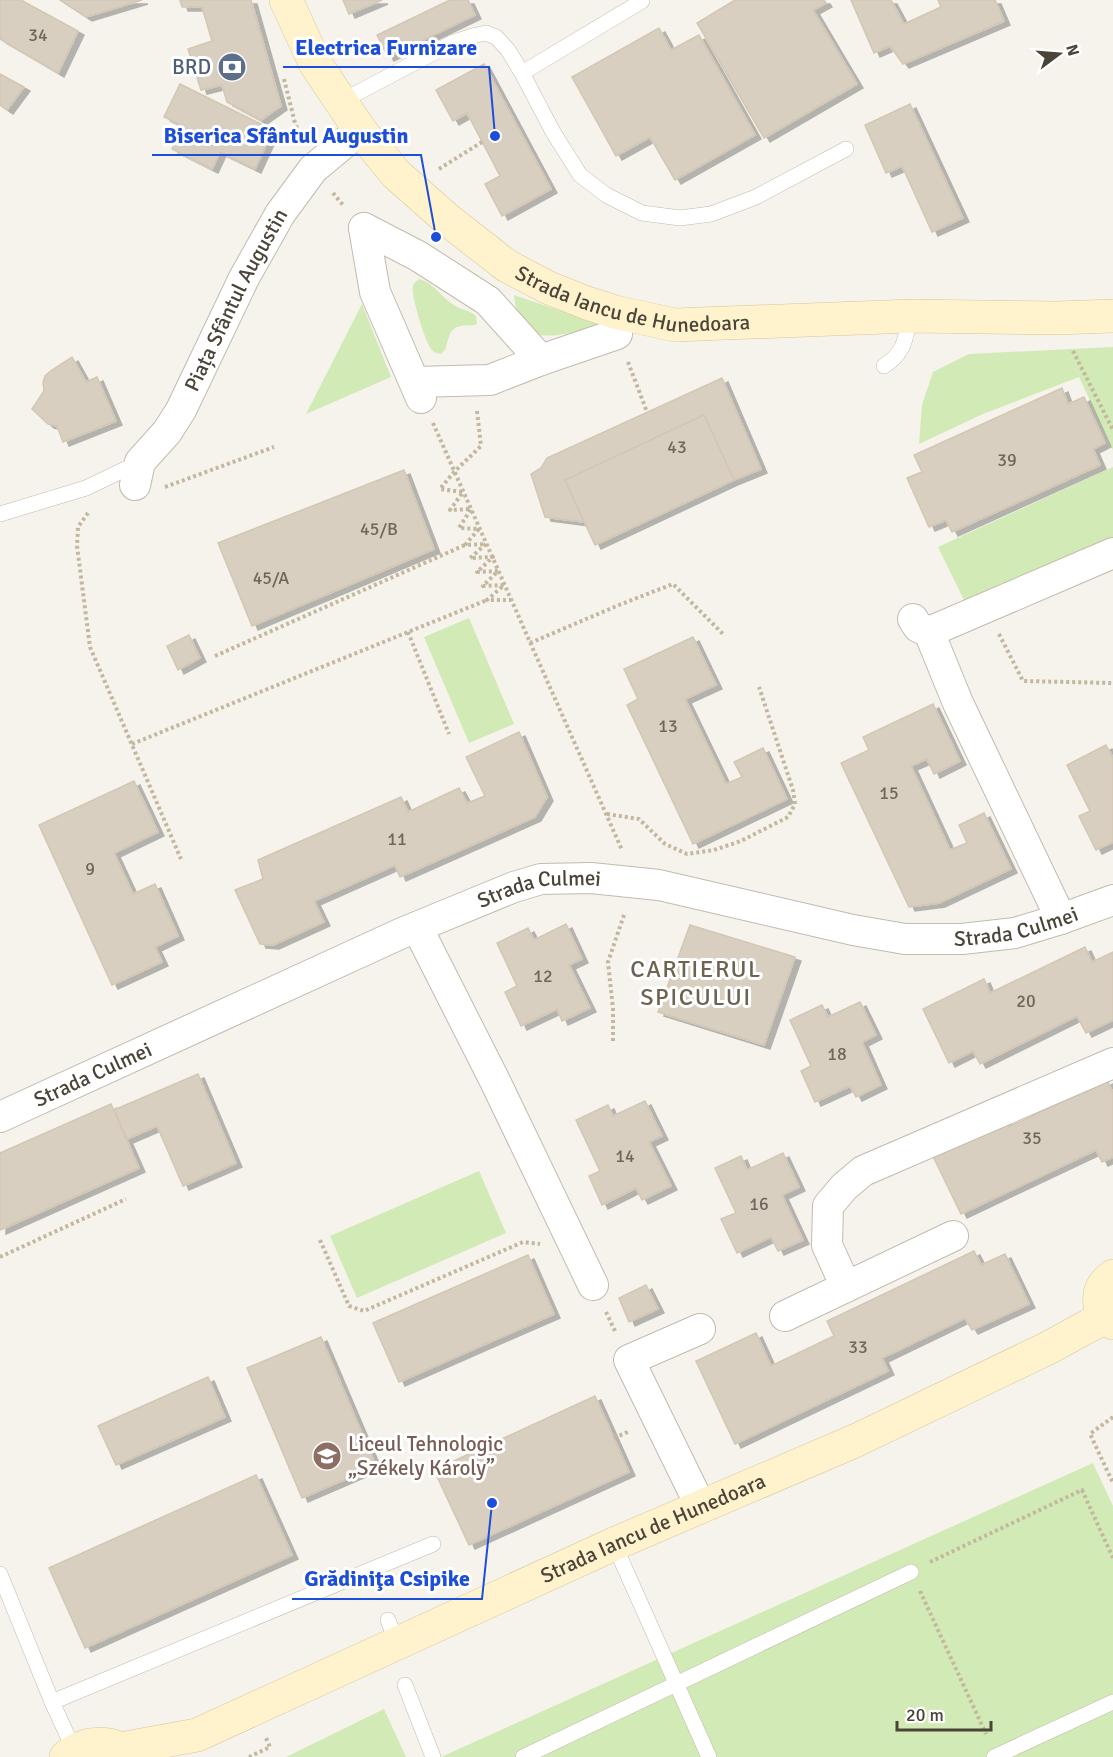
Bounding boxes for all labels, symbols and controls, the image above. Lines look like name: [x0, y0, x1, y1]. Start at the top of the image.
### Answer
house number: 34: [28, 24, 48, 46]
north arrow: [1029, 24, 1089, 84]
callout: Electrica Furnizare: [283, 27, 489, 67]
text: Electrica Furnizare: [295, 34, 477, 61]
text: N: [1061, 42, 1084, 58]
bank icon: BRD: [216, 51, 248, 83]
place label: BRD: [172, 54, 211, 80]
callout: Biserica Sfântul Augustin: [152, 115, 421, 155]
text: Biserica Sfântul Augustin: [164, 122, 408, 149]
street label: Piața Sfântul Augustin: [179, 204, 293, 396]
street label: Strada Iancu de Hunedoara: [511, 260, 751, 338]
house number: 43: [667, 436, 687, 458]
house number: 39: [997, 449, 1017, 471]
house number: 45/B: [360, 518, 398, 540]
house number: 45/A: [253, 567, 289, 589]
house number: 13: [658, 715, 678, 737]
house number: 15: [879, 782, 899, 804]
house number: 11: [387, 828, 407, 850]
house number: 9: [85, 858, 95, 880]
street label: Strada Culmei: [473, 865, 602, 914]
street label: Strada Culmei: [954, 901, 1082, 952]
district label: CARTIERUL SPICULUI: [630, 954, 762, 1012]
house number: 12: [533, 965, 553, 987]
house number: 20: [1016, 990, 1036, 1012]
street label: Strada Culmei: [30, 1036, 156, 1113]
house number: 18: [827, 1043, 847, 1065]
house number: 35: [1022, 1127, 1042, 1149]
house number: 14: [615, 1145, 635, 1167]
house number: 16: [749, 1193, 769, 1215]
house number: 33: [848, 1336, 868, 1358]
place label: Liceul Tehnologic „Székely Károly”: [348, 1431, 503, 1481]
school or university icon: Liceul Tehnologic „Székely Károly”: [311, 1440, 343, 1472]
street label: Strada Iancu de Hunedoara: [536, 1468, 769, 1589]
callout: Grădiniţa Csipike: [292, 1559, 482, 1599]
text: Grădiniţa Csipike: [304, 1565, 470, 1592]
scale bar: [897, 1694, 992, 1732]
text: 20 m: [906, 1704, 944, 1726]

